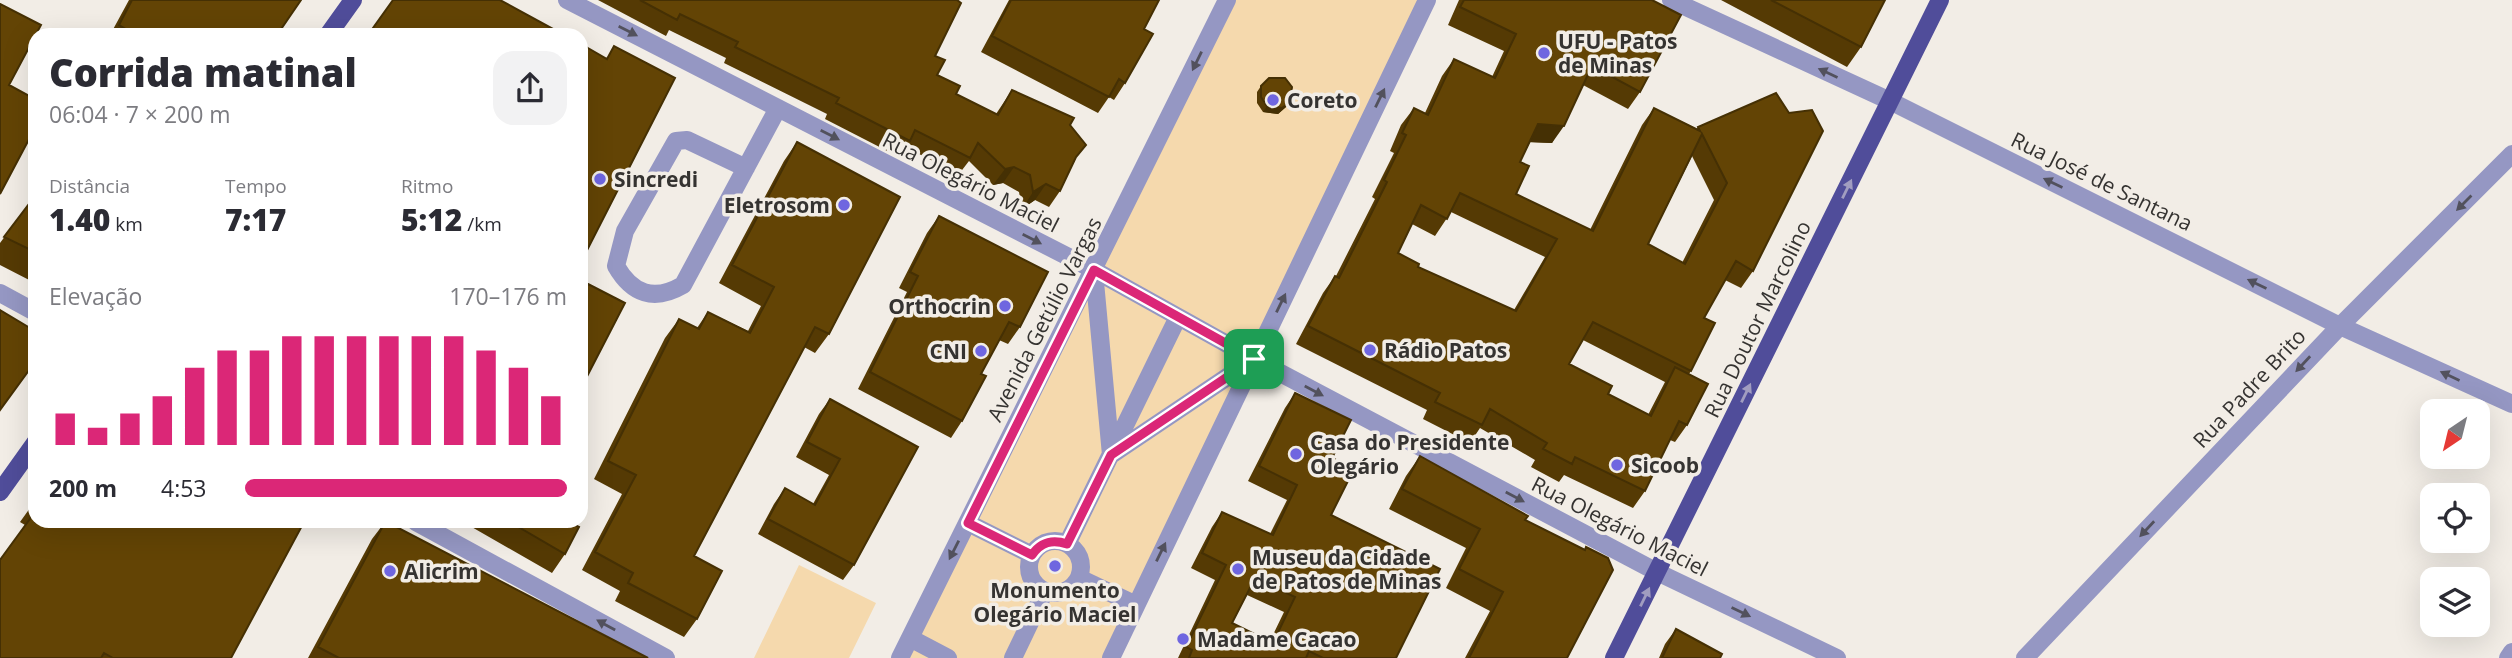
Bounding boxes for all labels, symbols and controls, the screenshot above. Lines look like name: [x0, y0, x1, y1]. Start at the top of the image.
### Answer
one-way arrow: [618, 26, 638, 37]
place label: UFU - Patos de Minas: [1558, 27, 1677, 79]
marker: UFU - Patos de Minas: [1536, 45, 1552, 61]
text: Corrida matinal: [49, 46, 357, 98]
button: share: [493, 51, 567, 125]
one-way arrow: [1191, 51, 1203, 71]
one-way arrow: [1818, 67, 1838, 79]
place label: Coreto: [1287, 86, 1357, 114]
one-way arrow: [1374, 88, 1386, 108]
marker: Coreto: [1265, 92, 1281, 108]
text: 06:04 · 7 × 200 m: [49, 98, 231, 130]
street label: Rua Olegário Maciel: [878, 125, 1064, 239]
street label: Rua José de Santana: [2007, 125, 2197, 237]
one-way arrow: [820, 129, 840, 141]
place label: Sincredi: [614, 165, 698, 193]
marker: Sincredi: [592, 171, 608, 187]
text: Distância: [49, 173, 130, 199]
text: Tempo: [225, 173, 287, 199]
text: Ritmo: [401, 173, 453, 199]
one-way arrow: [2043, 177, 2063, 188]
one-way arrow: [1841, 179, 1852, 199]
place label: Eletrosom: [724, 191, 830, 219]
one-way arrow: [2455, 194, 2472, 211]
marker: Eletrosom: [836, 197, 852, 213]
text: 1.40: [49, 199, 110, 240]
text: 7:17: [225, 199, 286, 240]
text: 5:12: [401, 199, 462, 240]
text: km: [110, 211, 143, 237]
text: /km: [462, 211, 502, 237]
street label: Avenida Getúlio Vargas: [980, 212, 1108, 426]
street label: Rua Doutor Marcolino: [1697, 216, 1817, 422]
one-way arrow: [1023, 232, 1043, 244]
one-way arrow: [2247, 279, 2267, 290]
text: Elevação: [49, 280, 142, 312]
text: 170–176 m: [449, 280, 567, 312]
place label: Orthocrin: [888, 292, 991, 320]
one-way arrow: [1275, 293, 1287, 313]
marker: Orthocrin: [997, 298, 1013, 314]
street label: Rua Padre Brito: [2186, 322, 2312, 454]
pin: [1224, 329, 1284, 389]
place label: Rádio Patos: [1384, 336, 1507, 364]
place label: CNI: [930, 337, 967, 365]
icon: arrive: [1235, 340, 1273, 378]
marker: Rádio Patos: [1362, 342, 1378, 358]
marker: CNI: [973, 343, 989, 359]
one-way arrow: [2296, 355, 2312, 372]
one-way arrow: [2440, 370, 2460, 382]
one-way arrow: [1740, 383, 1751, 403]
one-way arrow: [1304, 385, 1324, 397]
north arrow: [2420, 399, 2490, 469]
map controls: [2420, 399, 2490, 637]
place label: Casa do Presidente Olegário: [1310, 428, 1509, 480]
marker: Casa do Presidente Olegário: [1288, 446, 1304, 462]
place label: Sicoob: [1631, 451, 1699, 479]
marker: Sicoob: [1609, 457, 1625, 473]
street label: Rua Olegário Maciel: [1527, 469, 1713, 583]
text: 200 m: [49, 472, 117, 504]
text: 4:53: [161, 472, 207, 504]
button: locate: [2420, 483, 2490, 553]
one-way arrow: [1506, 491, 1525, 503]
one-way arrow: [2139, 520, 2155, 538]
one-way arrow: [948, 540, 959, 560]
one-way arrow: [1155, 542, 1167, 562]
place label: Museu da Cidade de Patos de Minas: [1252, 543, 1441, 595]
place label: Alicrim: [404, 557, 479, 585]
marker: Monumento Olegário Maciel: [1047, 558, 1063, 574]
marker: Museu da Cidade de Patos de Minas: [1230, 561, 1246, 577]
marker: Alicrim: [382, 563, 398, 579]
button: layers: [2420, 567, 2490, 637]
place label: Monumento Olegário Maciel: [974, 576, 1137, 628]
one-way arrow: [1639, 587, 1651, 607]
one-way arrow: [1731, 606, 1751, 617]
one-way arrow: [596, 619, 616, 631]
place label: Madame Cacao: [1197, 625, 1357, 653]
marker: Madame Cacao: [1175, 631, 1191, 647]

